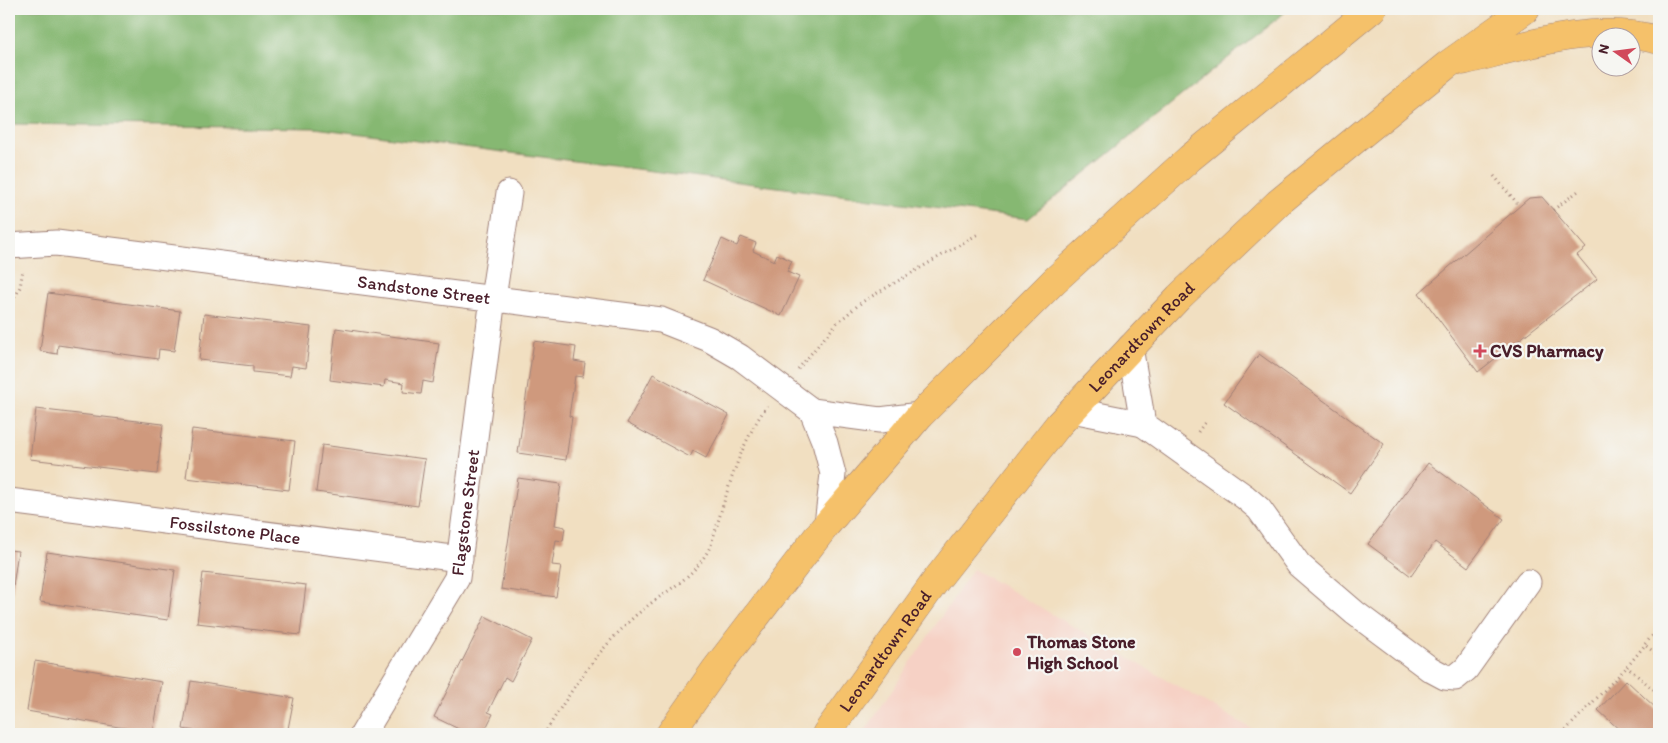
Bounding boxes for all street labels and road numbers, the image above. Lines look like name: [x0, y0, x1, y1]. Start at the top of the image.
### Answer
street label: Sandstone Street: [356, 270, 492, 309]
street label: Leonardtown Road: [1084, 277, 1200, 397]
street label: Flagstone Street: [446, 448, 484, 577]
street label: Fossilstone Place: [168, 511, 302, 549]
street label: Leonardtown Road: [834, 586, 937, 716]

